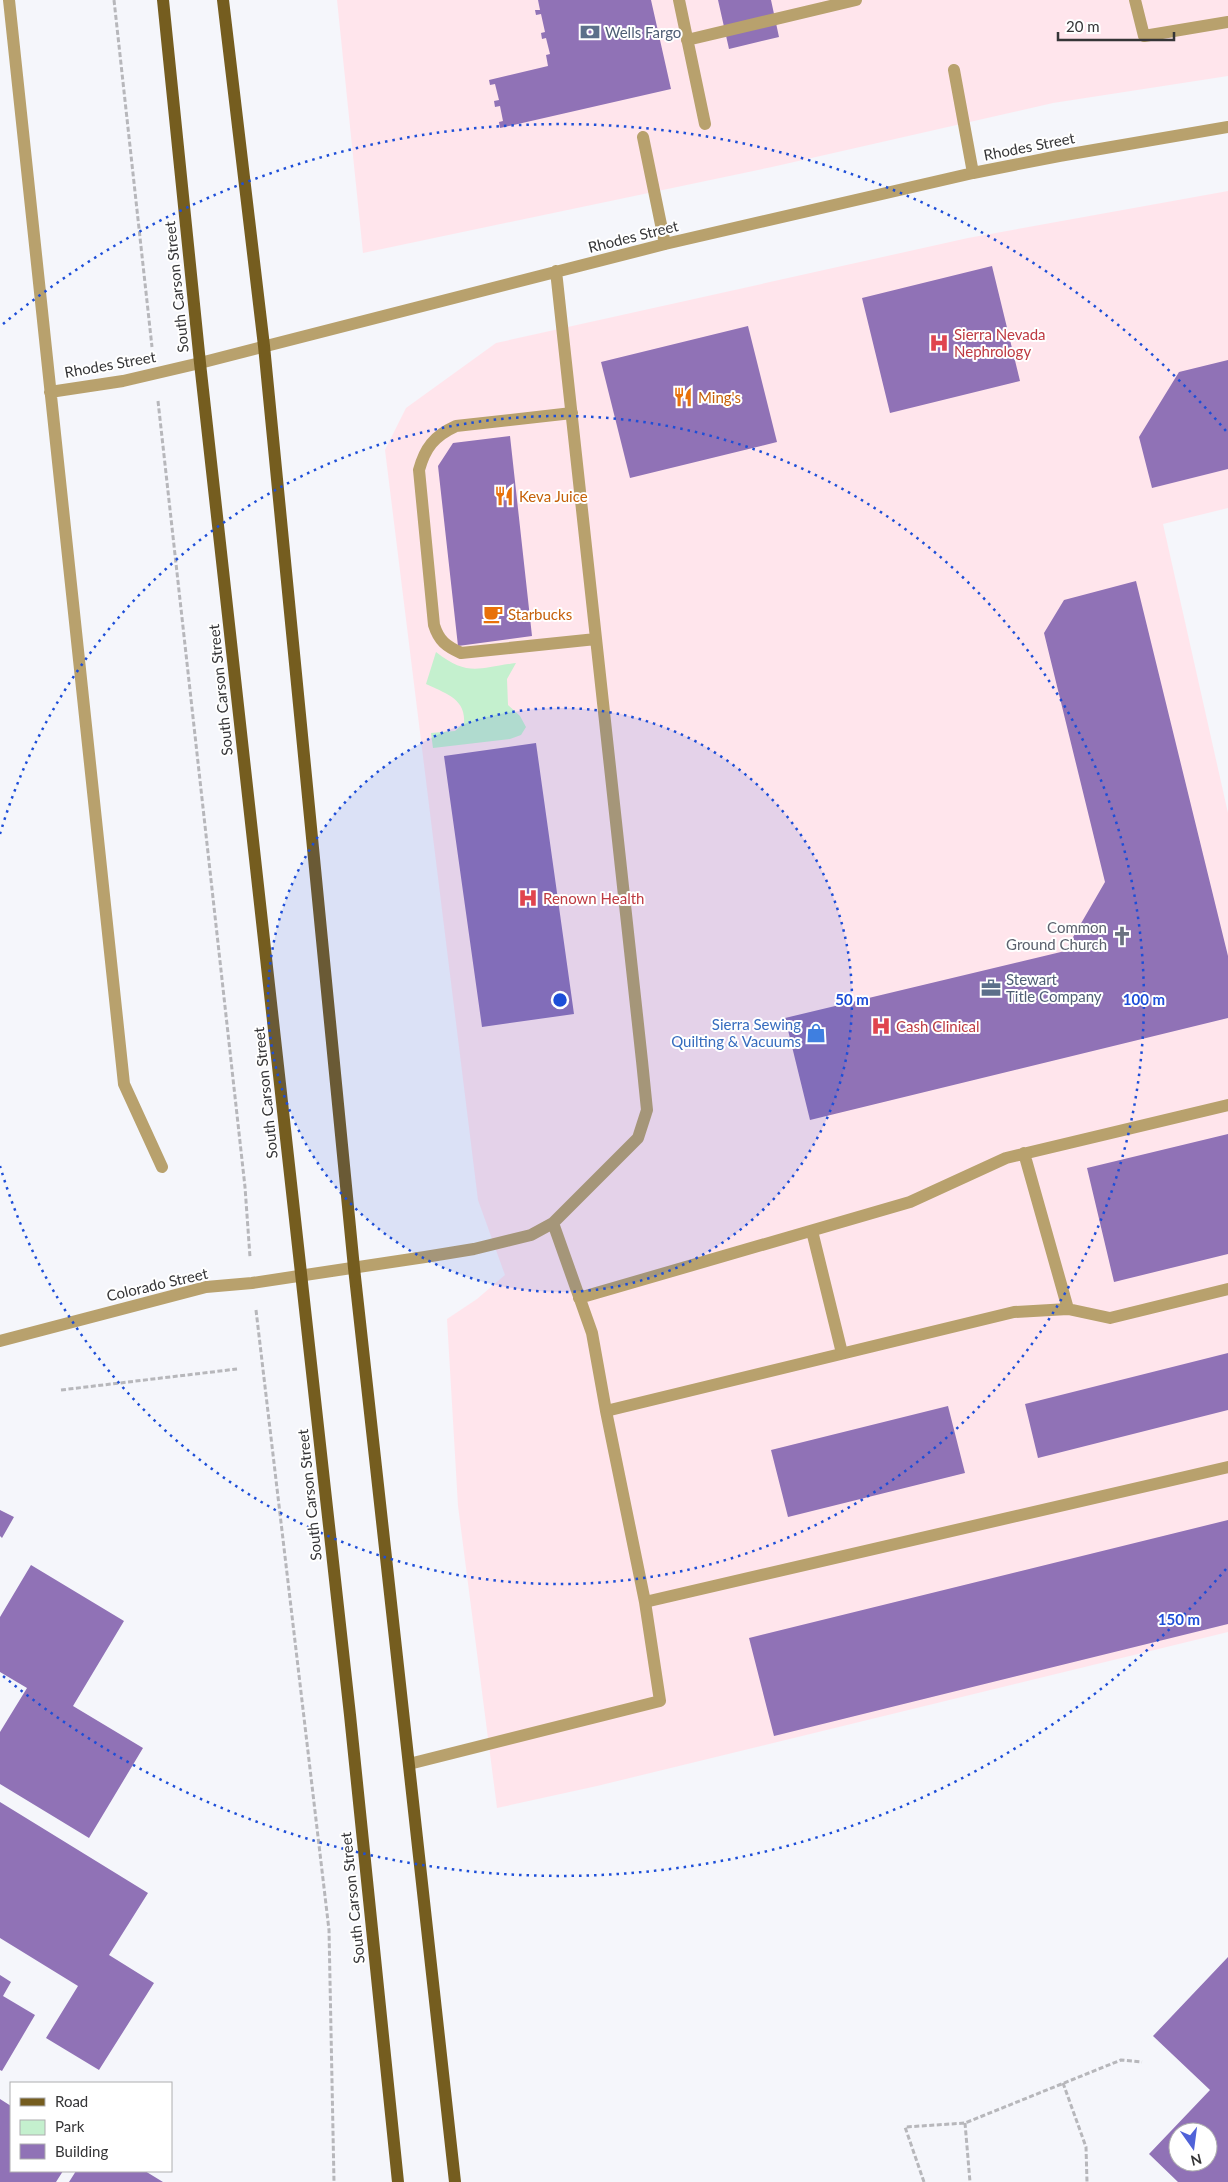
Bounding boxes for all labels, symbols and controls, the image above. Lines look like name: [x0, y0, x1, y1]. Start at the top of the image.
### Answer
scale bar: [1058, 10, 1174, 42]
text: 20 m: [1066, 17, 1100, 35]
bank icon: Wells Fargo: [579, 21, 601, 43]
place label: Wells Fargo: [605, 23, 681, 41]
street label: Rhodes Street: [982, 128, 1077, 164]
street label: Rhodes Street: [586, 216, 681, 256]
street label: South Carson Street: [160, 220, 192, 354]
place label: Sierra Nevada Nephrology: [954, 325, 1046, 360]
hospital icon: Sierra Nevada Nephrology: [928, 332, 950, 354]
street label: Rhodes Street: [63, 347, 158, 381]
restaurant icon: Ming's: [672, 386, 694, 408]
place label: Ming's: [698, 388, 741, 406]
restaurant icon: Keva Juice: [493, 485, 515, 507]
place label: Keva Juice: [519, 487, 588, 505]
cafe icon: Starbucks: [482, 603, 504, 625]
place label: Starbucks: [508, 605, 572, 623]
street label: South Carson Street: [204, 623, 236, 757]
hospital icon: Renown Health: [517, 887, 539, 909]
place label: Renown Health: [543, 889, 644, 907]
place label: Common Ground Church: [1006, 918, 1107, 953]
church icon: Common Ground Church: [1111, 925, 1133, 947]
place label: Stewart Title Company: [1006, 970, 1102, 1005]
office icon: Stewart Title Company: [980, 977, 1002, 999]
text: 50 m: [835, 990, 869, 1008]
text: 100 m: [1123, 990, 1165, 1008]
centre of rings: [551, 991, 569, 1009]
place label: Sierra Sewing Quilting & Vacuums: [671, 1015, 801, 1050]
hospital icon: Cash Clinical: [870, 1015, 892, 1037]
place label: Cash Clinical: [896, 1017, 979, 1035]
shop icon: Sierra Sewing Quilting & Vacuums: [805, 1022, 827, 1044]
street label: South Carson Street: [249, 1026, 281, 1160]
street label: Colorado Street: [105, 1263, 210, 1304]
street label: South Carson Street: [293, 1428, 325, 1562]
text: 150 m: [1158, 1610, 1200, 1628]
street label: South Carson Street: [336, 1831, 368, 1965]
legend: [10, 2082, 172, 2172]
text: Road: [55, 2092, 88, 2110]
text: Park: [55, 2117, 85, 2135]
north arrow: [1168, 2122, 1218, 2172]
text: Building: [55, 2142, 108, 2160]
text: N: [1189, 2151, 1204, 2170]

